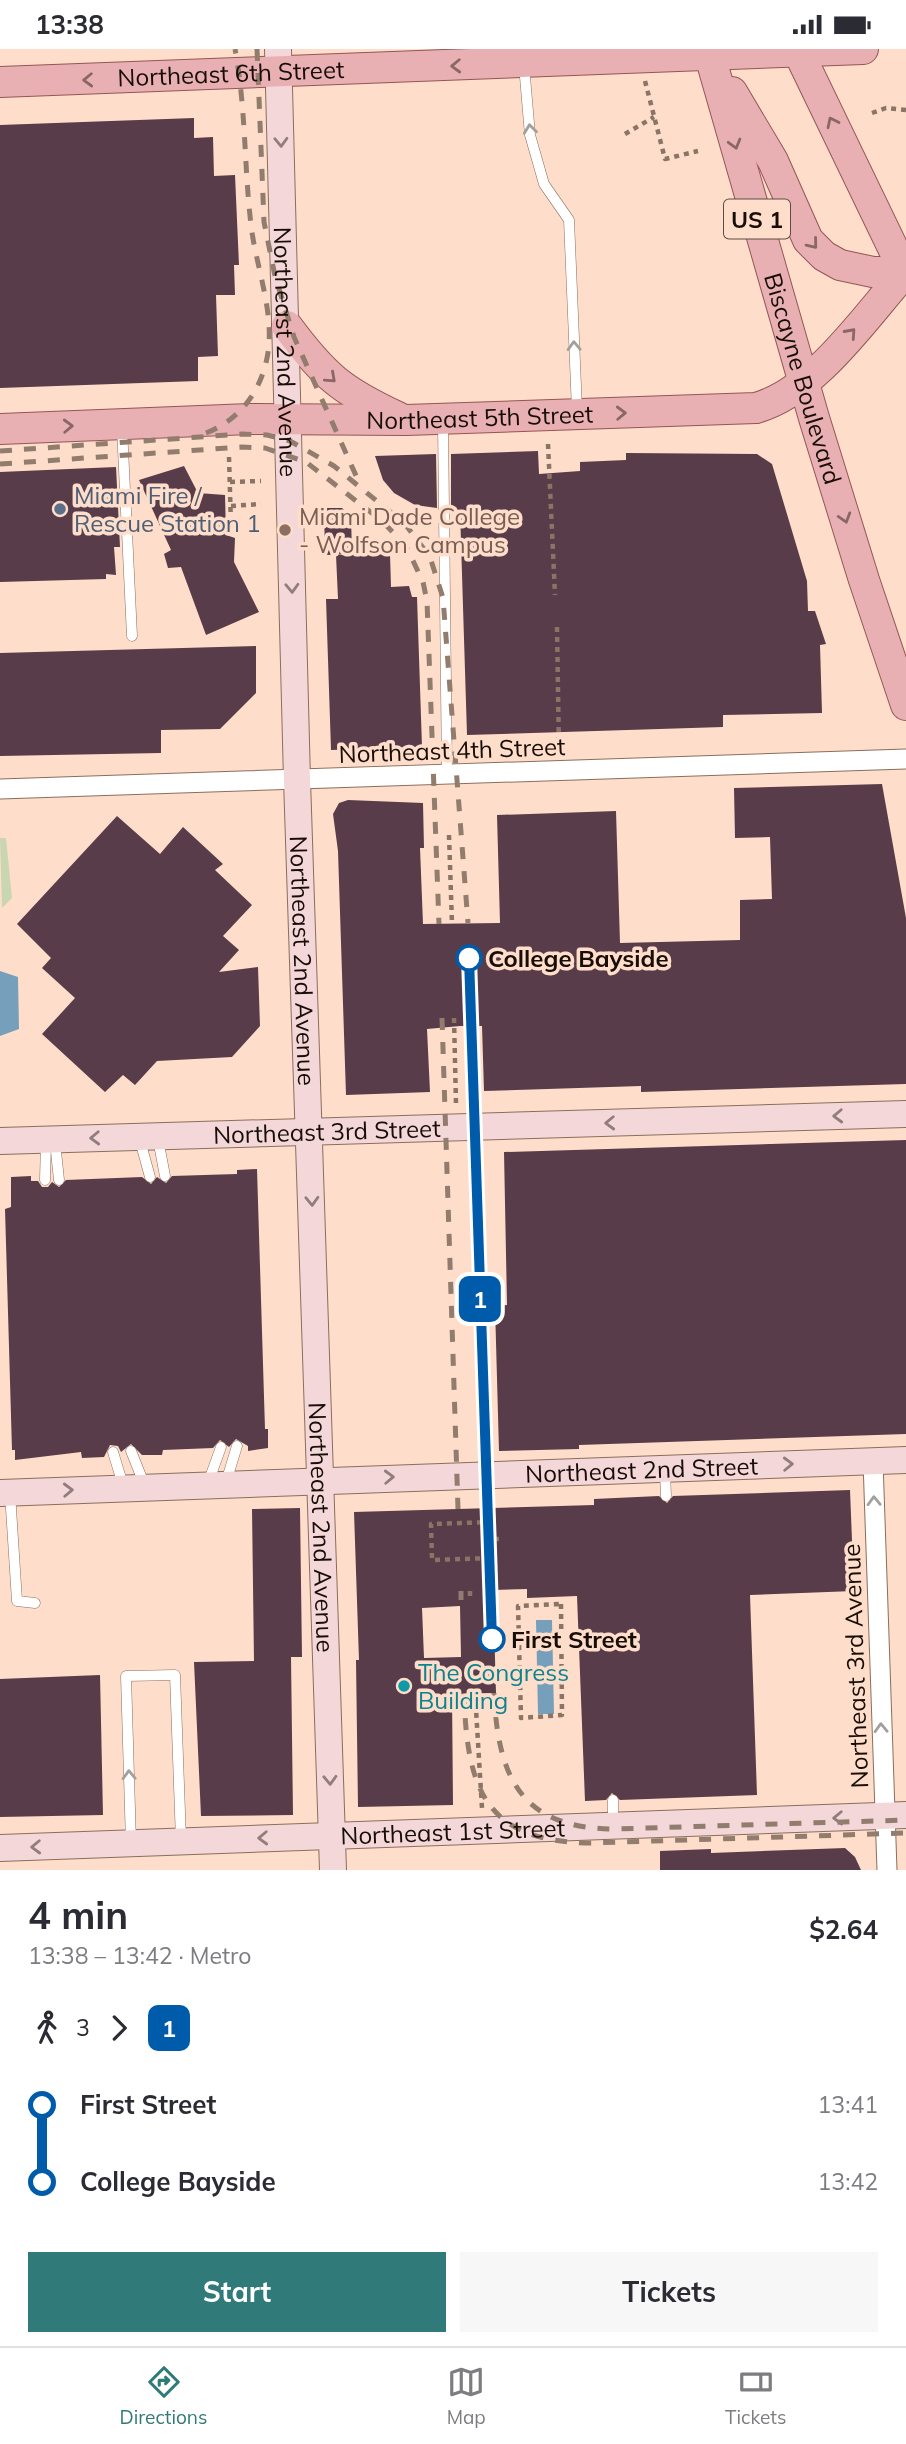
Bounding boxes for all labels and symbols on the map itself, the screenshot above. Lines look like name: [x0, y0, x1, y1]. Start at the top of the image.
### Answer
street label: Northeast 6th Street: [117, 54, 345, 92]
one-way arrow: [450, 58, 461, 73]
one-way arrow: [82, 72, 93, 87]
one-way arrow: [827, 117, 841, 129]
one-way arrow: [523, 123, 538, 135]
one-way arrow: [273, 137, 289, 148]
one-way arrow: [727, 138, 742, 150]
road number: US 1: [724, 199, 790, 239]
street label: Northeast 2nd Avenue: [268, 226, 304, 477]
one-way arrow: [805, 236, 818, 248]
street label: Biscayne Boulevard: [758, 269, 848, 488]
one-way arrow: [843, 328, 855, 341]
one-way arrow: [567, 340, 582, 351]
one-way arrow: [322, 370, 335, 382]
street label: Northeast 5th Street: [366, 399, 594, 435]
one-way arrow: [616, 405, 627, 420]
one-way arrow: [63, 419, 74, 434]
place label: Miami Fire / Rescue Station 1: [74, 480, 261, 538]
marker: Miami Fire / Rescue Station 1: [52, 501, 68, 517]
place label: Miami Dade College - Wolfson Campus: [299, 501, 520, 559]
one-way arrow: [836, 512, 851, 524]
marker: Miami Dade College - Wolfson Campus: [277, 522, 293, 538]
one-way arrow: [284, 583, 299, 594]
street label: Northeast 4th Street: [338, 731, 566, 769]
street label: Northeast 2nd Avenue: [284, 835, 322, 1086]
place label: College Bayside: [488, 943, 669, 973]
marker: College Bayside: [456, 945, 482, 971]
one-way arrow: [832, 1109, 843, 1124]
street label: Northeast 3rd Street: [213, 1113, 441, 1150]
one-way arrow: [605, 1115, 615, 1131]
one-way arrow: [89, 1131, 100, 1146]
one-way arrow: [305, 1195, 320, 1206]
line badge: 1: [457, 1276, 503, 1322]
street label: Northeast 2nd Avenue: [303, 1402, 341, 1653]
street label: Northeast 2nd Street: [525, 1450, 759, 1489]
one-way arrow: [783, 1456, 794, 1471]
one-way arrow: [384, 1470, 395, 1485]
one-way arrow: [63, 1483, 74, 1498]
one-way arrow: [866, 1495, 882, 1506]
street label: Northeast 3rd Avenue: [836, 1543, 874, 1789]
place label: First Street: [511, 1624, 637, 1654]
marker: First Street: [479, 1626, 505, 1652]
place label: The Congress Building: [418, 1657, 569, 1715]
marker: The Congress Building: [396, 1678, 412, 1694]
one-way arrow: [874, 1723, 889, 1734]
one-way arrow: [122, 1769, 137, 1780]
one-way arrow: [322, 1774, 337, 1785]
one-way arrow: [832, 1810, 843, 1825]
street label: Northeast 1st Street: [340, 1812, 566, 1851]
one-way arrow: [258, 1831, 269, 1846]
one-way arrow: [30, 1839, 41, 1854]

